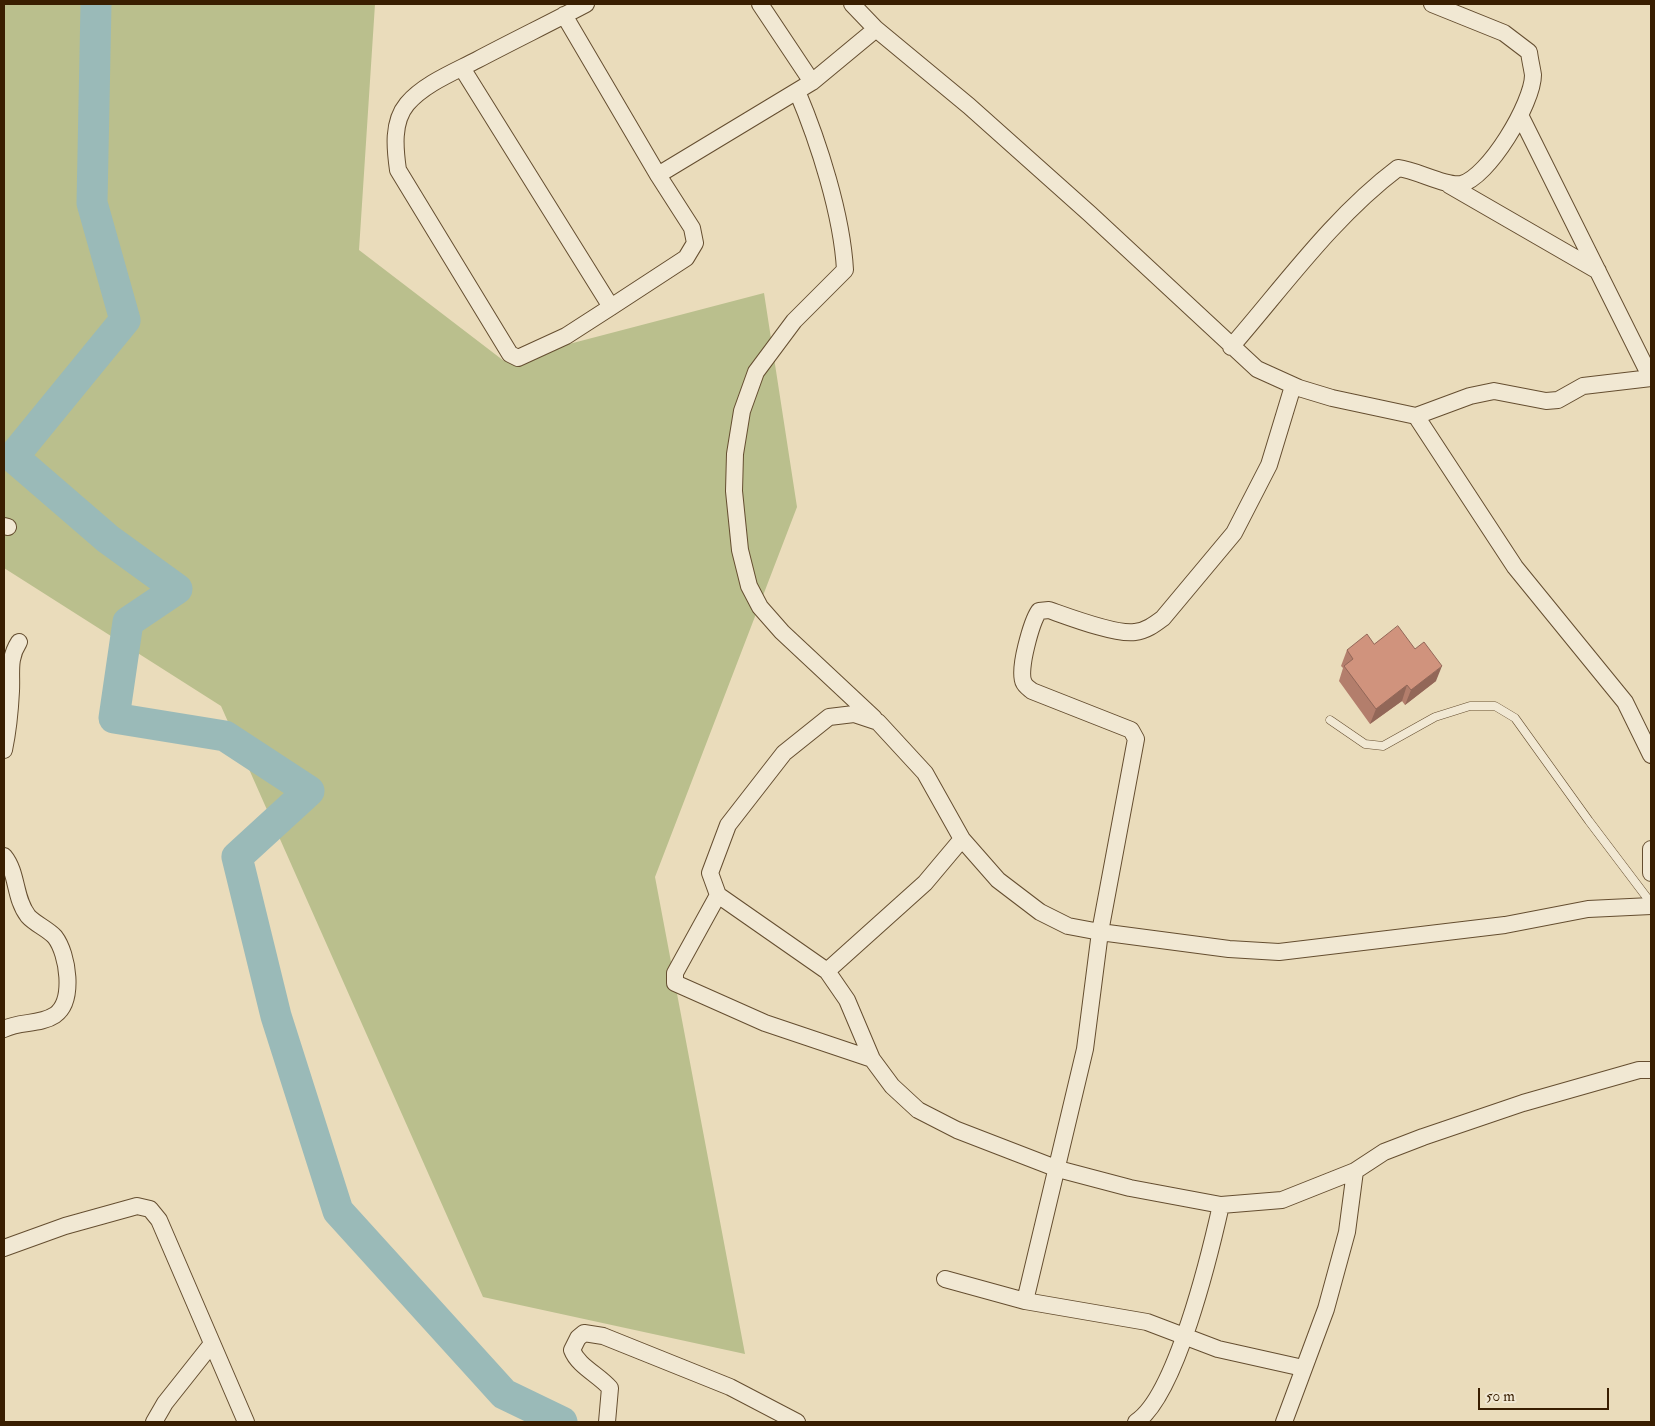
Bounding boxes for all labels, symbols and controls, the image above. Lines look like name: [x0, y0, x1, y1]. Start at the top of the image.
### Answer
scale bar: [1480, 1378, 1611, 1410]
text: 50 m: [1486, 1387, 1515, 1406]

